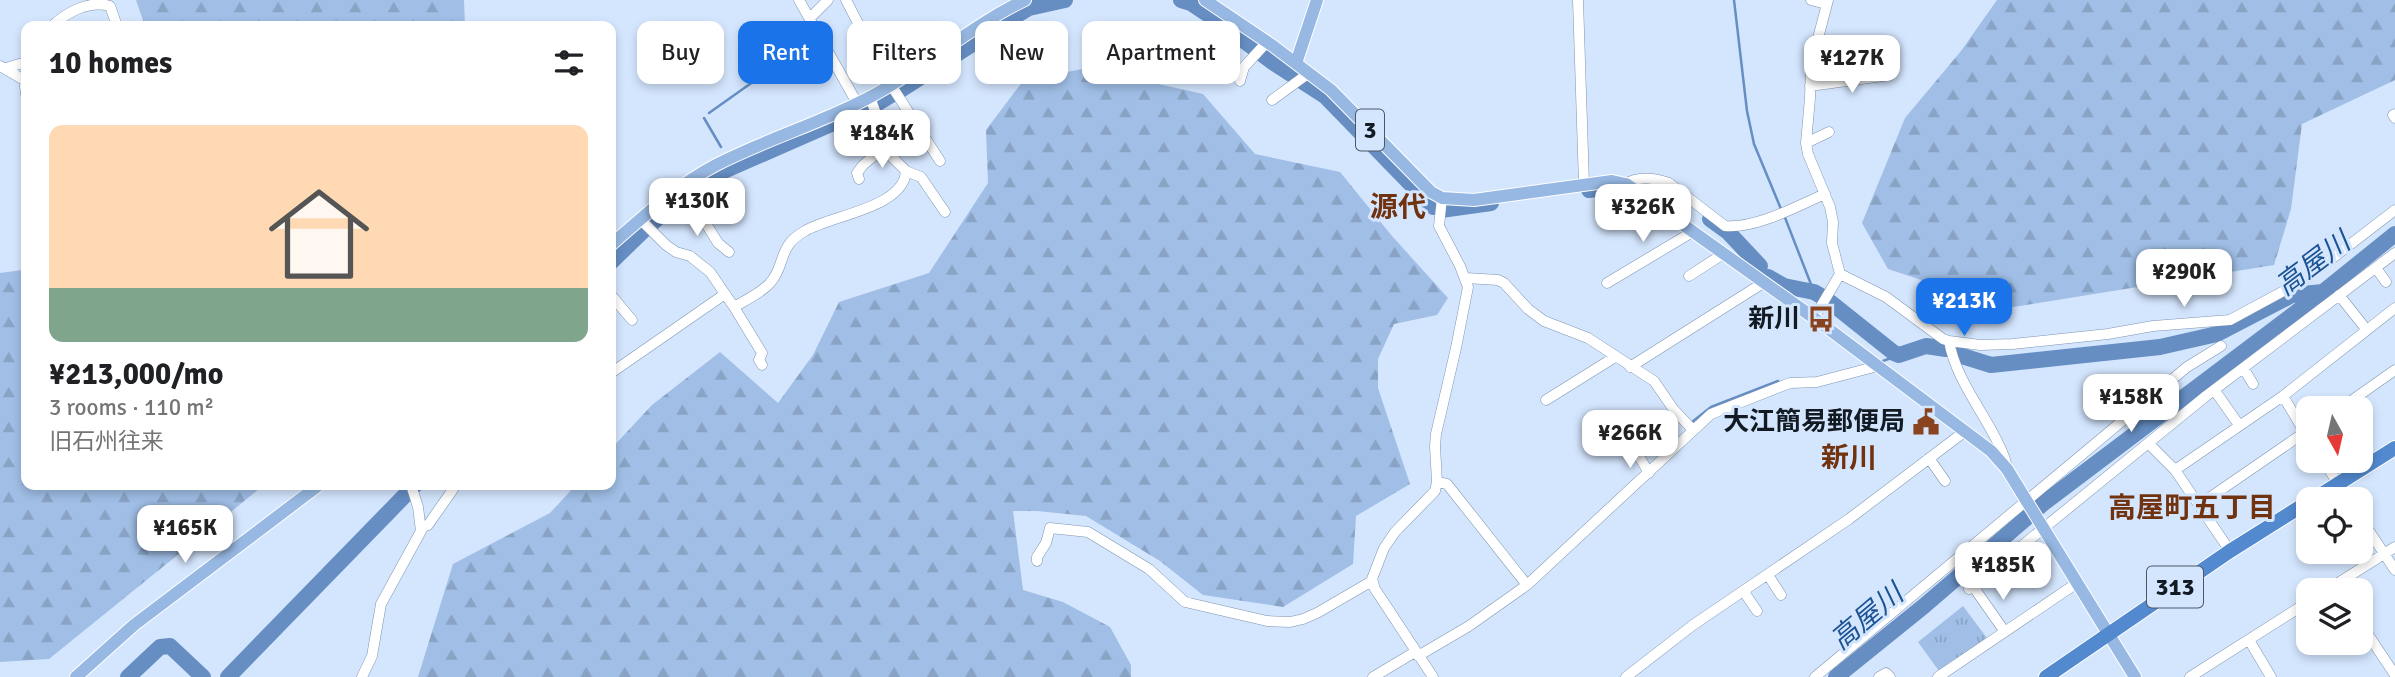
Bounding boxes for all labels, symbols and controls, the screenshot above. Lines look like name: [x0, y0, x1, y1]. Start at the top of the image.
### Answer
chip: Buy: [637, 21, 724, 84]
chip: Rent: [738, 21, 833, 84]
chip: Filters: [847, 21, 961, 84]
chip: New: [975, 21, 1068, 84]
chip: Apartment: [1082, 21, 1240, 84]
pin: ¥127K: [1803, 36, 1901, 95]
text: ¥127K: [1820, 43, 1884, 72]
icon: filters: [550, 44, 588, 82]
text: 10 homes: [49, 45, 172, 82]
pin: ¥184K: [833, 110, 931, 170]
road number: 3: [1356, 110, 1384, 150]
text: ¥184K: [850, 118, 914, 147]
icon: home: [256, 171, 382, 297]
pin: ¥130K: [648, 178, 746, 238]
pin: ¥326K: [1594, 184, 1692, 244]
text: ¥130K: [665, 186, 729, 215]
district label: 源代: [1370, 190, 1426, 224]
text: ¥326K: [1611, 192, 1675, 221]
water label: 高屋川: [2269, 223, 2359, 303]
pin: ¥290K: [2135, 250, 2233, 309]
text: ¥290K: [2152, 257, 2216, 286]
pin: ¥213K: [1915, 278, 2013, 338]
text: ¥213K: [1932, 286, 1996, 315]
place label: 新川: [1748, 303, 1800, 335]
bus stop icon: 新川: [1806, 304, 1836, 334]
text: ¥213,000/mo: [49, 356, 223, 393]
pin: ¥158K: [2082, 374, 2180, 434]
text: ¥158K: [2099, 382, 2163, 411]
text: 3 rooms · 110 m²: [49, 393, 214, 422]
north arrow: [2296, 396, 2373, 472]
map controls: [2296, 396, 2373, 655]
place label: 大江簡易郵便局: [1723, 406, 1905, 438]
public building icon: 大江簡易郵便局: [1911, 407, 1941, 437]
pin: ¥266K: [1581, 410, 1679, 470]
text: ¥266K: [1598, 418, 1662, 447]
text: 旧石州往来: [49, 427, 164, 456]
district label: 新川: [1821, 441, 1877, 475]
button: locate: [2296, 487, 2373, 564]
district label: 高屋町五丁目: [2108, 491, 2276, 525]
pin: ¥165K: [136, 505, 234, 565]
text: ¥165K: [153, 513, 217, 542]
pin: ¥185K: [1954, 542, 2052, 602]
text: ¥185K: [1971, 550, 2035, 579]
road number: 313: [2147, 566, 2203, 608]
water label: 高屋川: [1824, 575, 1912, 657]
button: layers: [2296, 578, 2373, 655]

